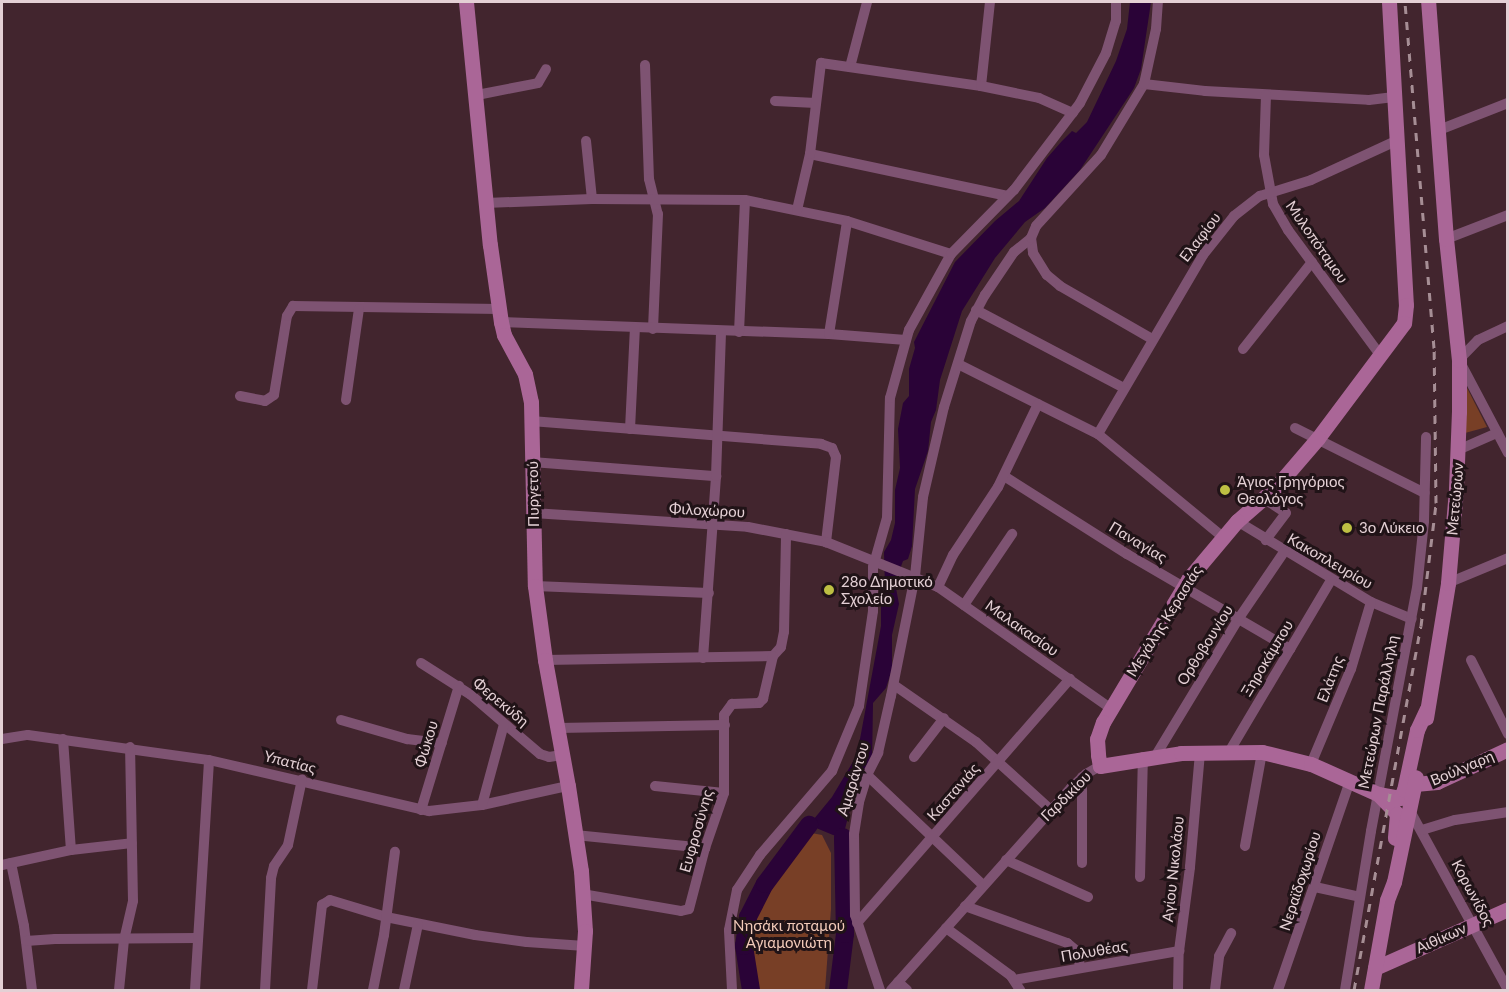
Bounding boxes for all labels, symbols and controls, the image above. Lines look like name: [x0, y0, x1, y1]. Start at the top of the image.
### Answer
street label: Μυλοπόταμου: [1282, 197, 1352, 287]
street label: Ελαφίου: [1176, 209, 1224, 265]
street label: Πυργετού: [523, 461, 543, 527]
street label: Μετεώρων: [1443, 462, 1467, 536]
place label: Άγιος Γρηγόριος Θεολόγος: [1237, 472, 1344, 507]
marker: Άγιος Γρηγόριος Θεολόγος: [1218, 483, 1232, 497]
street label: Φιλοχώρου: [669, 499, 745, 521]
street label: Παναγίας: [1106, 518, 1170, 566]
place label: 3ο Λύκειο: [1359, 519, 1425, 537]
marker: 3ο Λύκειο: [1340, 521, 1354, 535]
street label: Κακοπλευρίου: [1284, 529, 1376, 593]
street label: Μεγάλης Κερασιάς: [1123, 562, 1205, 680]
place label: 28ο Δημοτικό Σχολείο: [841, 572, 933, 607]
marker: 28ο Δημοτικό Σχολείο: [822, 583, 836, 597]
street label: Μαλακασίου: [982, 596, 1062, 660]
street label: Ορθοβουνίου: [1173, 602, 1237, 688]
street label: Ξηροκάμπου: [1237, 617, 1297, 699]
street label: Μετεώρων Παράλληλη: [1354, 634, 1402, 790]
street label: Ελάτης: [1313, 653, 1347, 705]
street label: Φερεκύδη: [469, 673, 533, 731]
street label: Φώκου: [410, 718, 442, 770]
street label: Αμαράντου: [833, 740, 873, 818]
street label: Υπατίας: [262, 747, 318, 777]
street label: Βούλγαρη: [1428, 747, 1496, 789]
street label: Καστανιάς: [923, 760, 983, 824]
street label: Γαρδικίου: [1037, 767, 1095, 825]
street label: Ευφροσύνης: [676, 788, 716, 874]
street label: Αγίου Νικολάου: [1158, 815, 1188, 923]
street label: Νεραϊδοχωρίου: [1275, 829, 1325, 933]
street label: Κορωνίδος: [1448, 857, 1498, 929]
park label: Νησάκι ποταμού Αγιαμονιώτη: [733, 916, 845, 951]
street label: Αιθίκων: [1413, 919, 1469, 957]
street label: Πολυθέας: [1059, 936, 1129, 966]

